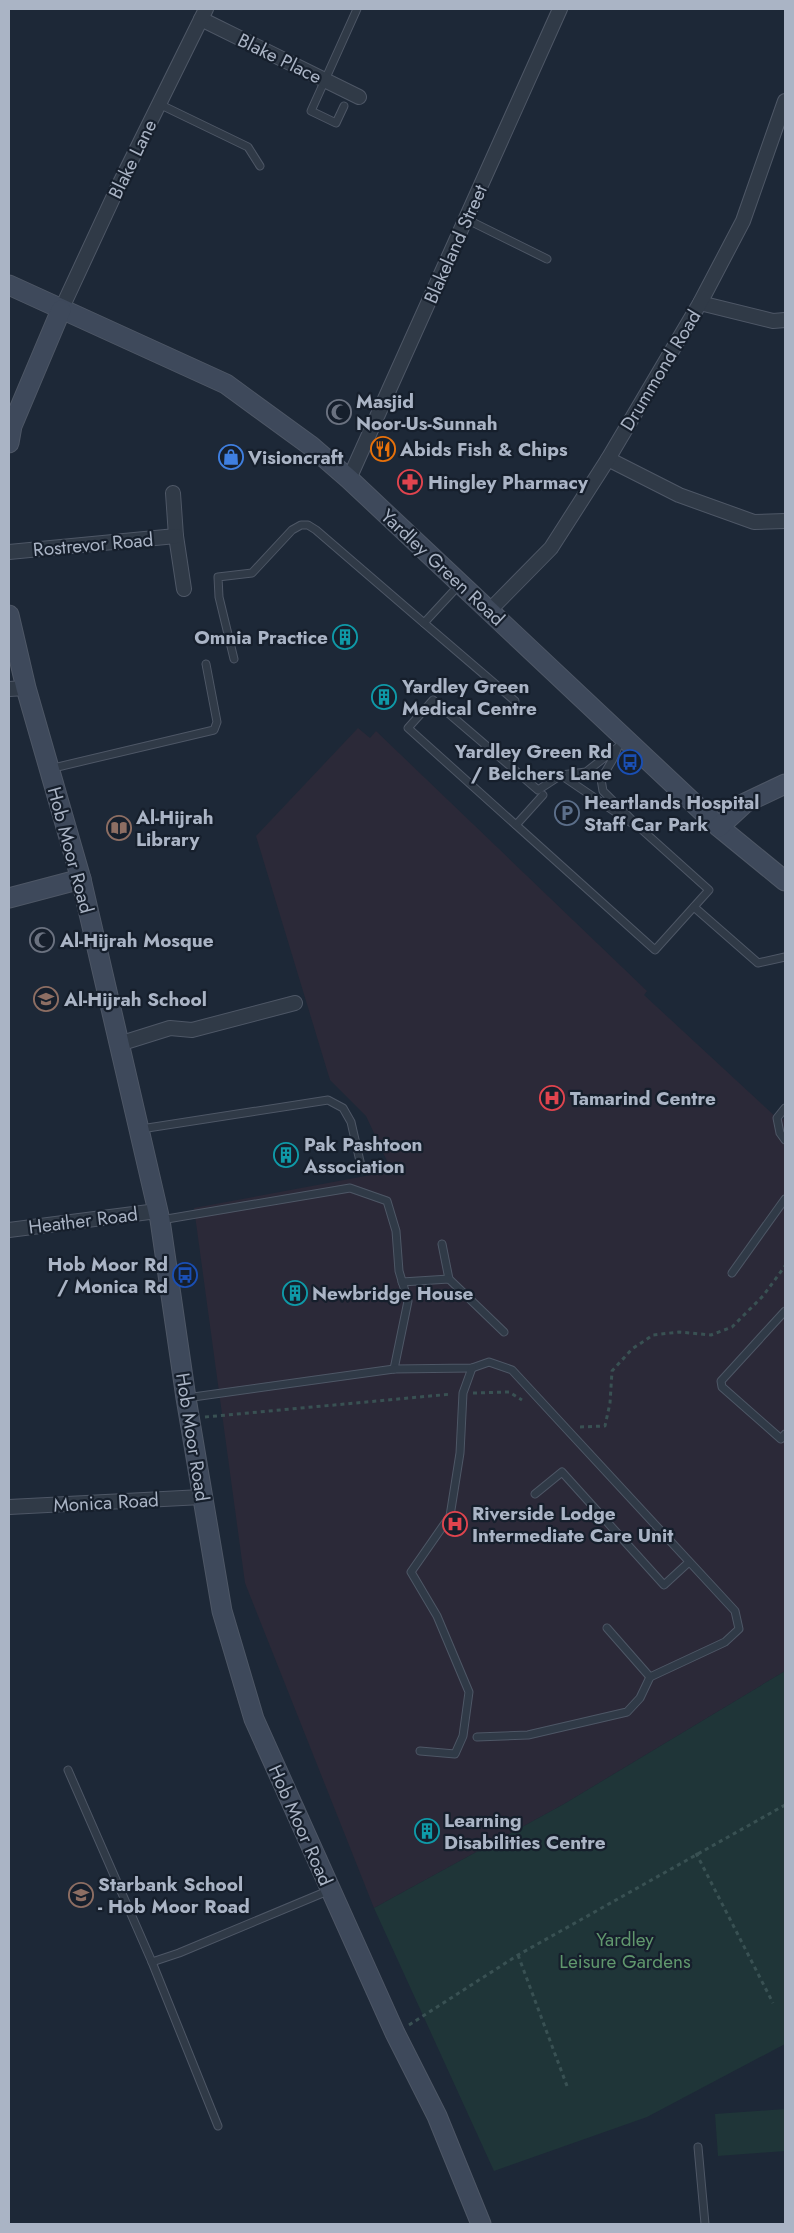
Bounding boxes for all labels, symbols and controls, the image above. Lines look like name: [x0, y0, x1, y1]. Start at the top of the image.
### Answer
street label: Blake Place: [233, 26, 327, 91]
street label: Blake Lane: [102, 115, 163, 203]
street label: Blakeland Street: [417, 180, 494, 308]
street label: Drummond Road: [614, 305, 707, 436]
place label: Masjid Noor-Us-Sunnah: [356, 388, 497, 437]
mosque icon: Masjid Noor-Us-Sunnah: [326, 399, 352, 425]
restaurant icon: Abids Fish & Chips: [370, 436, 396, 462]
place label: Abids Fish & Chips: [399, 436, 568, 463]
shop icon: Visioncraft: [218, 444, 244, 470]
place label: Visioncraft: [247, 444, 343, 471]
pharmacy icon: Hingley Pharmacy: [397, 469, 423, 495]
place label: Hingley Pharmacy: [428, 469, 589, 496]
street label: Yardley Green Road: [375, 503, 511, 632]
street label: Rostrevor Road: [32, 526, 154, 563]
place label: Omnia Practice: [194, 624, 328, 651]
building icon: Omnia Practice: [332, 624, 358, 650]
place label: Yardley Green Medical Centre: [401, 673, 537, 722]
building icon: Yardley Green Medical Centre: [371, 684, 397, 710]
place label: Yardley Green Rd / Belchers Lane: [454, 738, 612, 787]
bus stop icon: Yardley Green Rd / Belchers Lane: [617, 749, 643, 775]
street label: Hob Moor Road: [41, 784, 100, 916]
place label: Heartlands Hospital Staff Car Park: [584, 789, 760, 838]
parking icon: Heartlands Hospital Staff Car Park: [554, 800, 580, 826]
place label: Al-Hijrah Library: [135, 804, 214, 853]
library icon: Al-Hijrah Library: [106, 815, 132, 841]
mosque icon: Al-Hijrah Mosque: [29, 927, 55, 953]
place label: Al-Hijrah Mosque: [59, 927, 214, 954]
school or university icon: Al-Hijrah School: [33, 986, 59, 1012]
place label: Al-Hijrah School: [63, 986, 207, 1013]
hospital icon: Tamarind Centre: [539, 1085, 565, 1111]
place label: Tamarind Centre: [570, 1085, 716, 1112]
place label: Pak Pashtoon Association: [303, 1131, 423, 1180]
building icon: Pak Pashtoon Association: [273, 1142, 299, 1168]
street label: Heather Road: [27, 1200, 139, 1241]
place label: Hob Moor Rd / Monica Rd: [48, 1251, 168, 1300]
bus stop icon: Hob Moor Rd / Monica Rd: [172, 1262, 198, 1288]
building icon: Newbridge House: [282, 1280, 308, 1306]
place label: Newbridge House: [312, 1280, 474, 1307]
street label: Hob Moor Road: [169, 1371, 216, 1503]
street label: Monica Road: [53, 1486, 159, 1519]
place label: Riverside Lodge Intermediate Care Unit: [472, 1500, 673, 1549]
hospital icon: Riverside Lodge Intermediate Care Unit: [442, 1511, 468, 1537]
street label: Hob Moor Road: [262, 1760, 339, 1890]
place label: Learning Disabilities Centre: [444, 1807, 606, 1856]
building icon: Learning Disabilities Centre: [414, 1818, 440, 1844]
place label: Starbank School - Hob Moor Road: [98, 1871, 250, 1920]
school or university icon: Starbank School - Hob Moor Road: [68, 1882, 94, 1908]
park label: Yardley Leisure Gardens: [559, 1926, 691, 1975]

